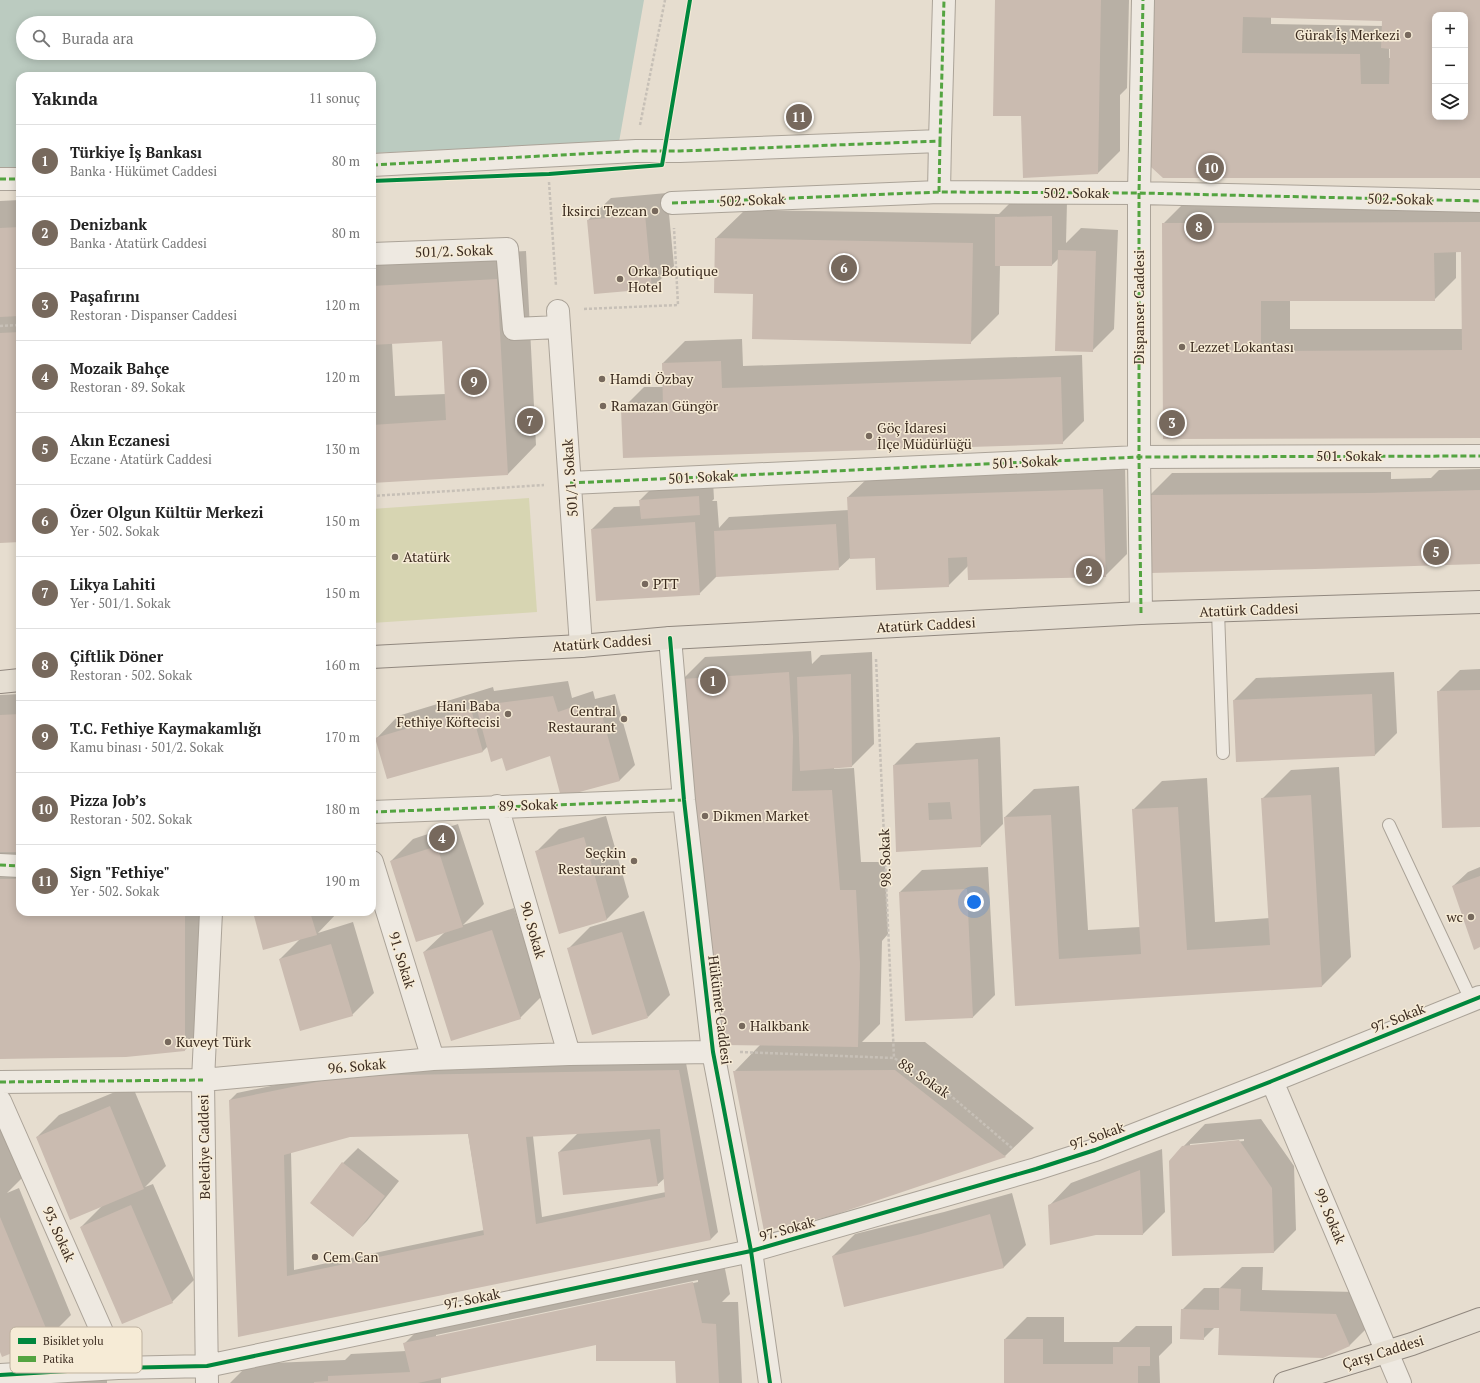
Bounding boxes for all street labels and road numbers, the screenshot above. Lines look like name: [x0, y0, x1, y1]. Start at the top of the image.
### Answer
street label: 502. Sokak: [1043, 183, 1110, 202]
street label: 502. Sokak: [1367, 188, 1434, 209]
street label: 502. Sokak: [719, 189, 786, 210]
street label: 501/2. Sokak: [415, 240, 494, 261]
street label: Dispanser Caddesi: [1129, 250, 1148, 364]
street label: 501/1. Sokak: [557, 438, 582, 518]
street label: 501. Sokak: [1316, 446, 1383, 465]
street label: 501. Sokak: [992, 450, 1059, 473]
street label: 501. Sokak: [668, 465, 735, 488]
street label: Atatürk Caddesi: [1199, 598, 1299, 621]
street label: Atatürk Caddesi: [876, 612, 976, 637]
street label: Atatürk Caddesi: [552, 630, 652, 655]
street label: 89. Sokak: [498, 794, 558, 815]
street label: 98. Sokak: [874, 828, 895, 888]
street label: 90. Sokak: [516, 899, 551, 961]
street label: 91. Sokak: [385, 929, 420, 991]
street label: Hükümet Caddesi: [704, 954, 737, 1066]
street label: 97. Sokak: [1368, 998, 1429, 1037]
street label: 96. Sokak: [327, 1053, 388, 1078]
street label: 88. Sokak: [895, 1053, 954, 1102]
street label: Belediye Caddesi: [193, 1094, 214, 1200]
street label: 97. Sokak: [1067, 1117, 1128, 1154]
street label: 99. Sokak: [1310, 1185, 1351, 1247]
street label: 93. Sokak: [39, 1203, 80, 1265]
street label: 97. Sokak: [757, 1211, 818, 1246]
street label: 97. Sokak: [442, 1283, 503, 1314]
street label: Çarşı Caddesi: [1340, 1330, 1426, 1373]

